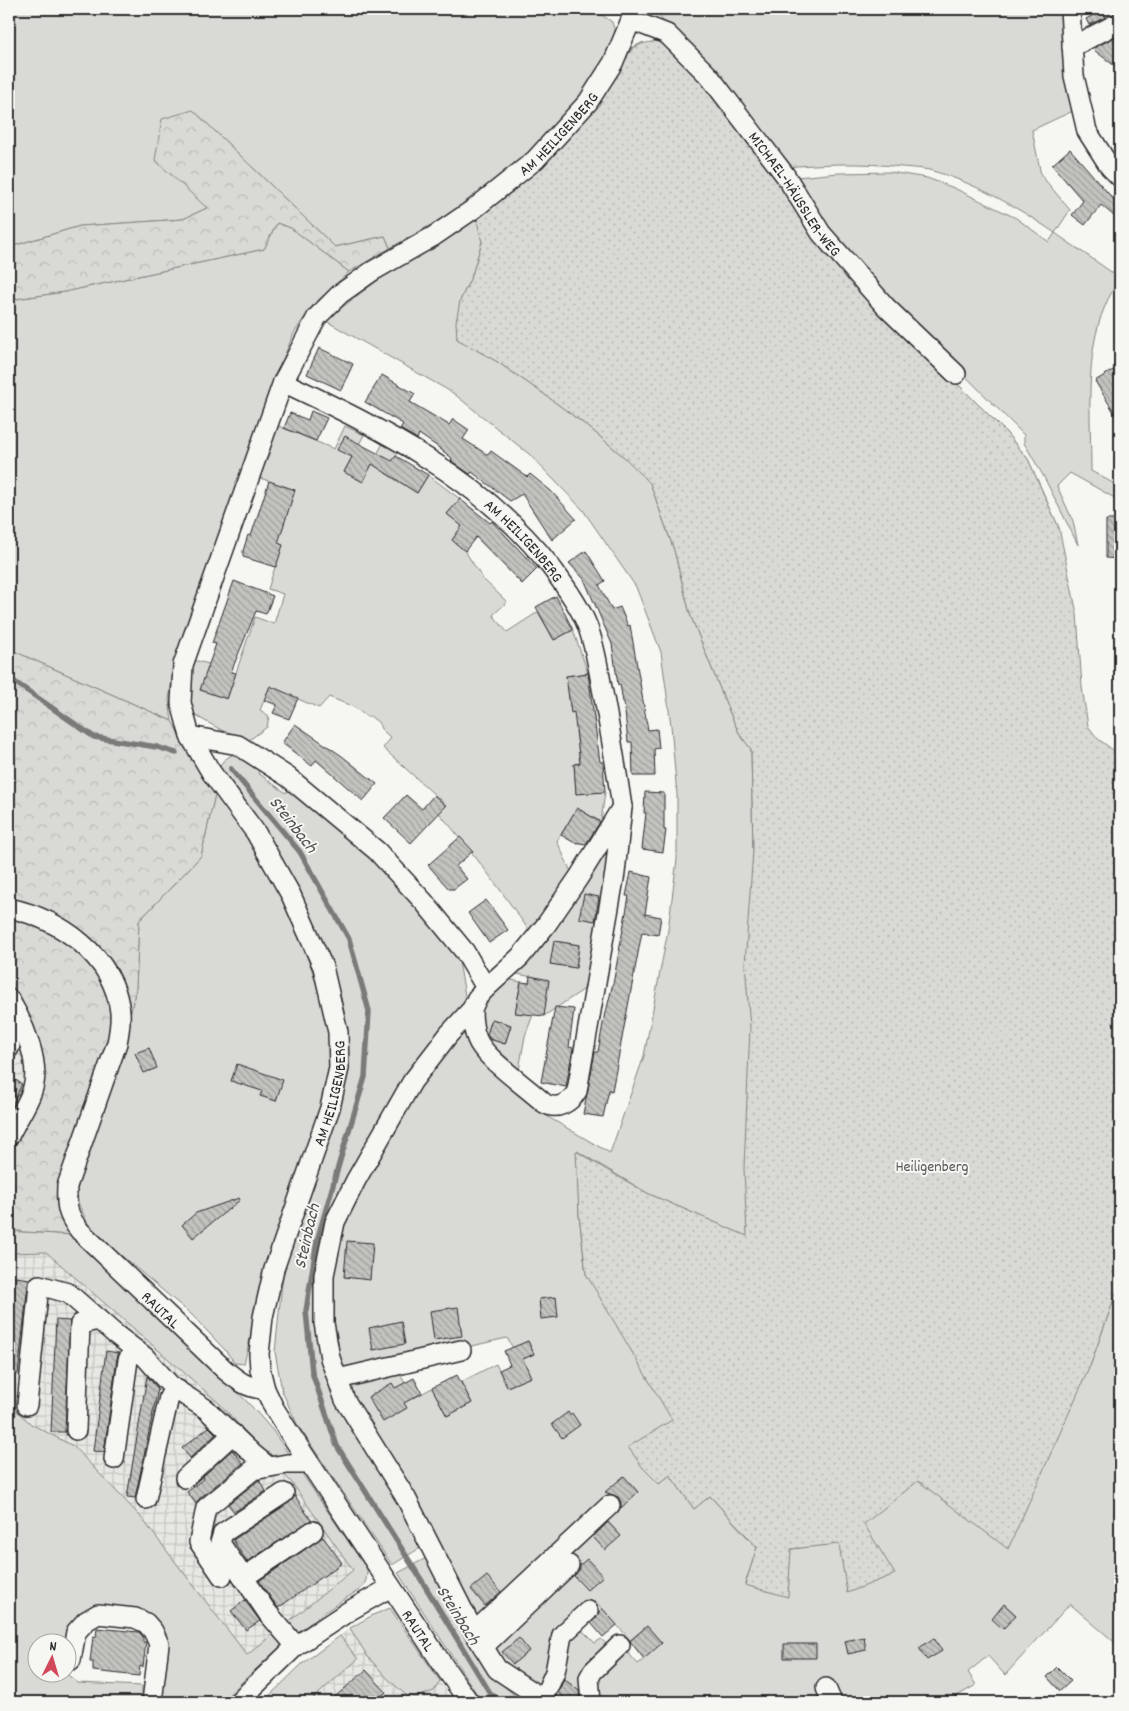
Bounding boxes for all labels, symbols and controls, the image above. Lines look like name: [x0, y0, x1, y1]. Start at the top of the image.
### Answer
street label: AM HEILIGENBERG: [515, 88, 605, 183]
street label: MICHAEL-HÄUSSLER-WEG: [742, 127, 846, 263]
street label: AM HEILIGENBERG: [478, 495, 568, 588]
water label: Steinbach: [262, 792, 323, 860]
street label: AM HEILIGENBERG: [309, 1040, 353, 1150]
park label: Heiligenberg: [895, 1156, 969, 1179]
water label: Steinbach: [289, 1201, 328, 1271]
street label: RAUTAL: [135, 1287, 185, 1335]
water label: Steinbach: [429, 1582, 485, 1652]
street label: RAUTAL: [395, 1606, 439, 1657]
north arrow: [28, 1634, 78, 1684]
text: N: [49, 1637, 57, 1657]

